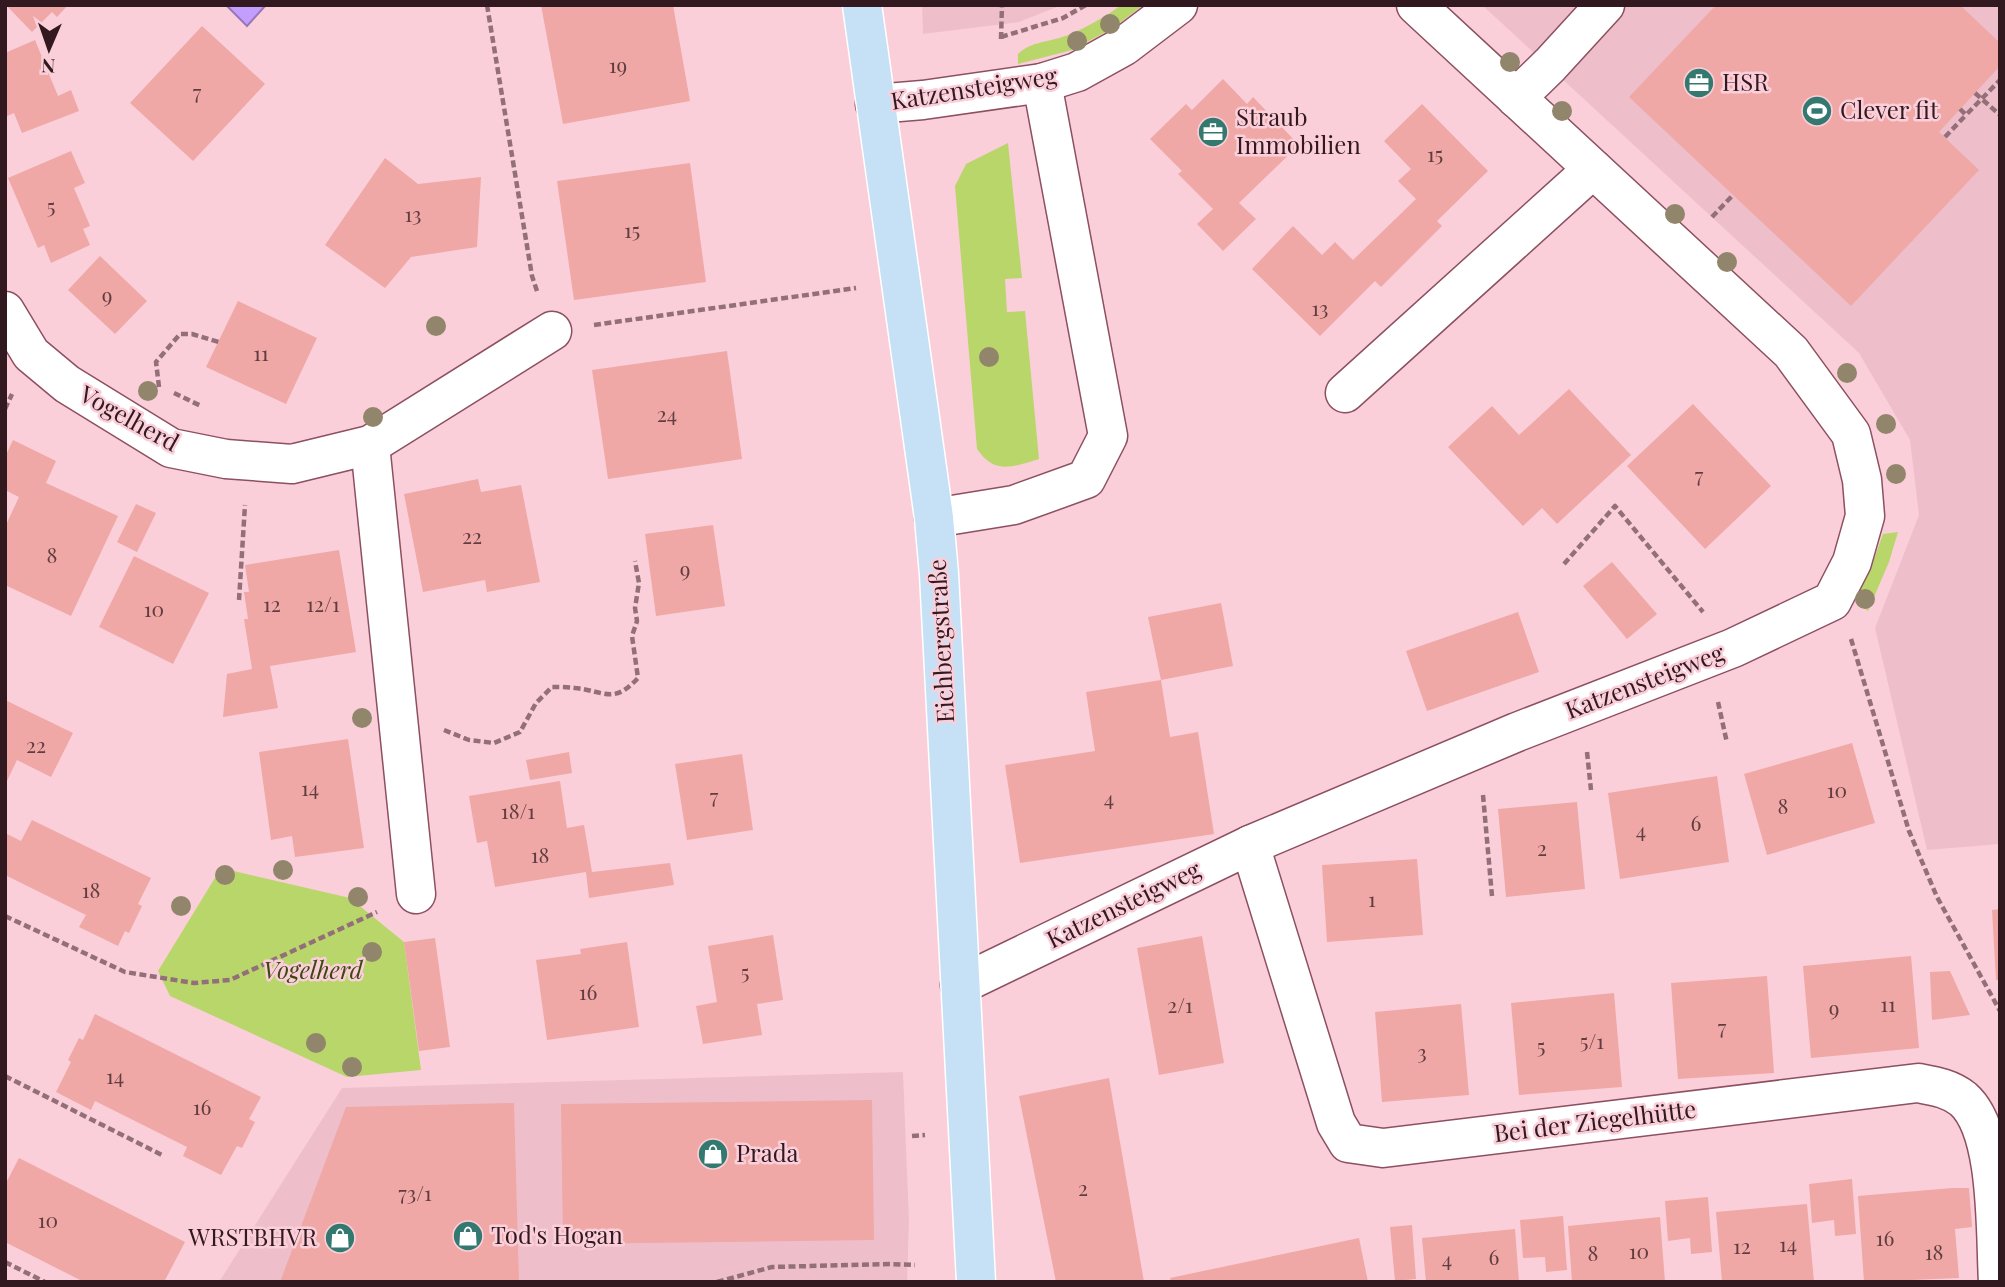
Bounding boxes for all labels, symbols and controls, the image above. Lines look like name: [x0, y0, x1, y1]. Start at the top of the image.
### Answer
north arrow: [14, 14, 84, 84]
house number: 19: [609, 50, 627, 78]
text: N: [41, 54, 56, 80]
street label: Katzensteigweg: [888, 58, 1059, 116]
place label: HSR: [1722, 65, 1769, 97]
office icon: HSR: [1682, 66, 1716, 100]
house number: 7: [193, 77, 202, 105]
place label: Clever fit: [1840, 93, 1939, 125]
sports icon: Clever fit: [1800, 94, 1834, 128]
place label: Straub Immobilien: [1236, 100, 1361, 160]
office icon: Straub Immobilien: [1196, 115, 1230, 149]
house number: 15: [1427, 139, 1443, 167]
house number: 5: [47, 191, 55, 219]
house number: 13: [405, 199, 421, 227]
house number: 15: [624, 215, 640, 243]
house number: 9: [102, 280, 112, 308]
house number: 13: [1312, 293, 1328, 321]
house number: 11: [253, 338, 269, 366]
street label: Vogelherd: [74, 376, 185, 458]
house number: 24: [657, 399, 677, 427]
house number: 7: [1695, 460, 1704, 488]
house number: 22: [462, 521, 482, 549]
house number: 8: [47, 540, 57, 568]
house number: 9: [680, 554, 690, 582]
street label: Eichbergstraße: [920, 558, 960, 724]
house number: 12: [263, 589, 281, 617]
house number: 12/1: [306, 589, 340, 617]
house number: 10: [144, 594, 164, 622]
street label: Katzensteigweg: [1560, 635, 1729, 725]
house number: 22: [26, 730, 46, 758]
house number: 14: [301, 773, 319, 801]
house number: 10: [1827, 775, 1847, 803]
house number: 7: [710, 781, 719, 809]
house number: 4: [1104, 783, 1114, 811]
house number: 8: [1778, 791, 1788, 819]
house number: 18/1: [501, 796, 535, 824]
house number: 6: [1691, 808, 1702, 836]
house number: 4: [1636, 815, 1646, 843]
house number: 2: [1537, 833, 1547, 861]
house number: 18: [531, 840, 549, 868]
street label: Katzensteigweg: [1041, 852, 1206, 954]
house number: 18: [82, 875, 100, 903]
house number: 1: [1368, 884, 1376, 912]
park label: Vogelherd: [263, 953, 364, 985]
house number: 5: [741, 957, 749, 985]
house number: 16: [579, 977, 597, 1005]
house number: 11: [1880, 989, 1896, 1017]
house number: 2/1: [1167, 990, 1193, 1018]
house number: 9: [1829, 993, 1839, 1021]
house number: 7: [1718, 1012, 1727, 1040]
house number: 5/1: [1580, 1026, 1604, 1054]
house number: 5: [1537, 1031, 1545, 1059]
house number: 3: [1417, 1037, 1427, 1065]
house number: 14: [106, 1061, 124, 1089]
house number: 16: [193, 1092, 211, 1120]
street label: Bei der Ziegelhütte: [1492, 1092, 1698, 1148]
place label: Prada: [736, 1136, 799, 1168]
shop icon: Prada: [696, 1137, 730, 1171]
house number: 2: [1078, 1173, 1088, 1201]
house number: 73/1: [398, 1178, 432, 1206]
house number: 10: [38, 1205, 58, 1233]
place label: Tod's Hogan: [491, 1218, 623, 1250]
shop icon: Tod's Hogan: [451, 1219, 485, 1253]
place label: WRSTBHVR: [187, 1220, 317, 1252]
shop icon: WRSTBHVR: [323, 1221, 357, 1255]
house number: 16: [1876, 1223, 1894, 1251]
house number: 14: [1779, 1229, 1797, 1257]
house number: 12: [1733, 1231, 1751, 1259]
house number: 10: [1629, 1236, 1649, 1264]
house number: 18: [1925, 1237, 1943, 1265]
house number: 8: [1588, 1238, 1598, 1266]
house number: 6: [1489, 1242, 1500, 1270]
house number: 4: [1442, 1244, 1452, 1272]

